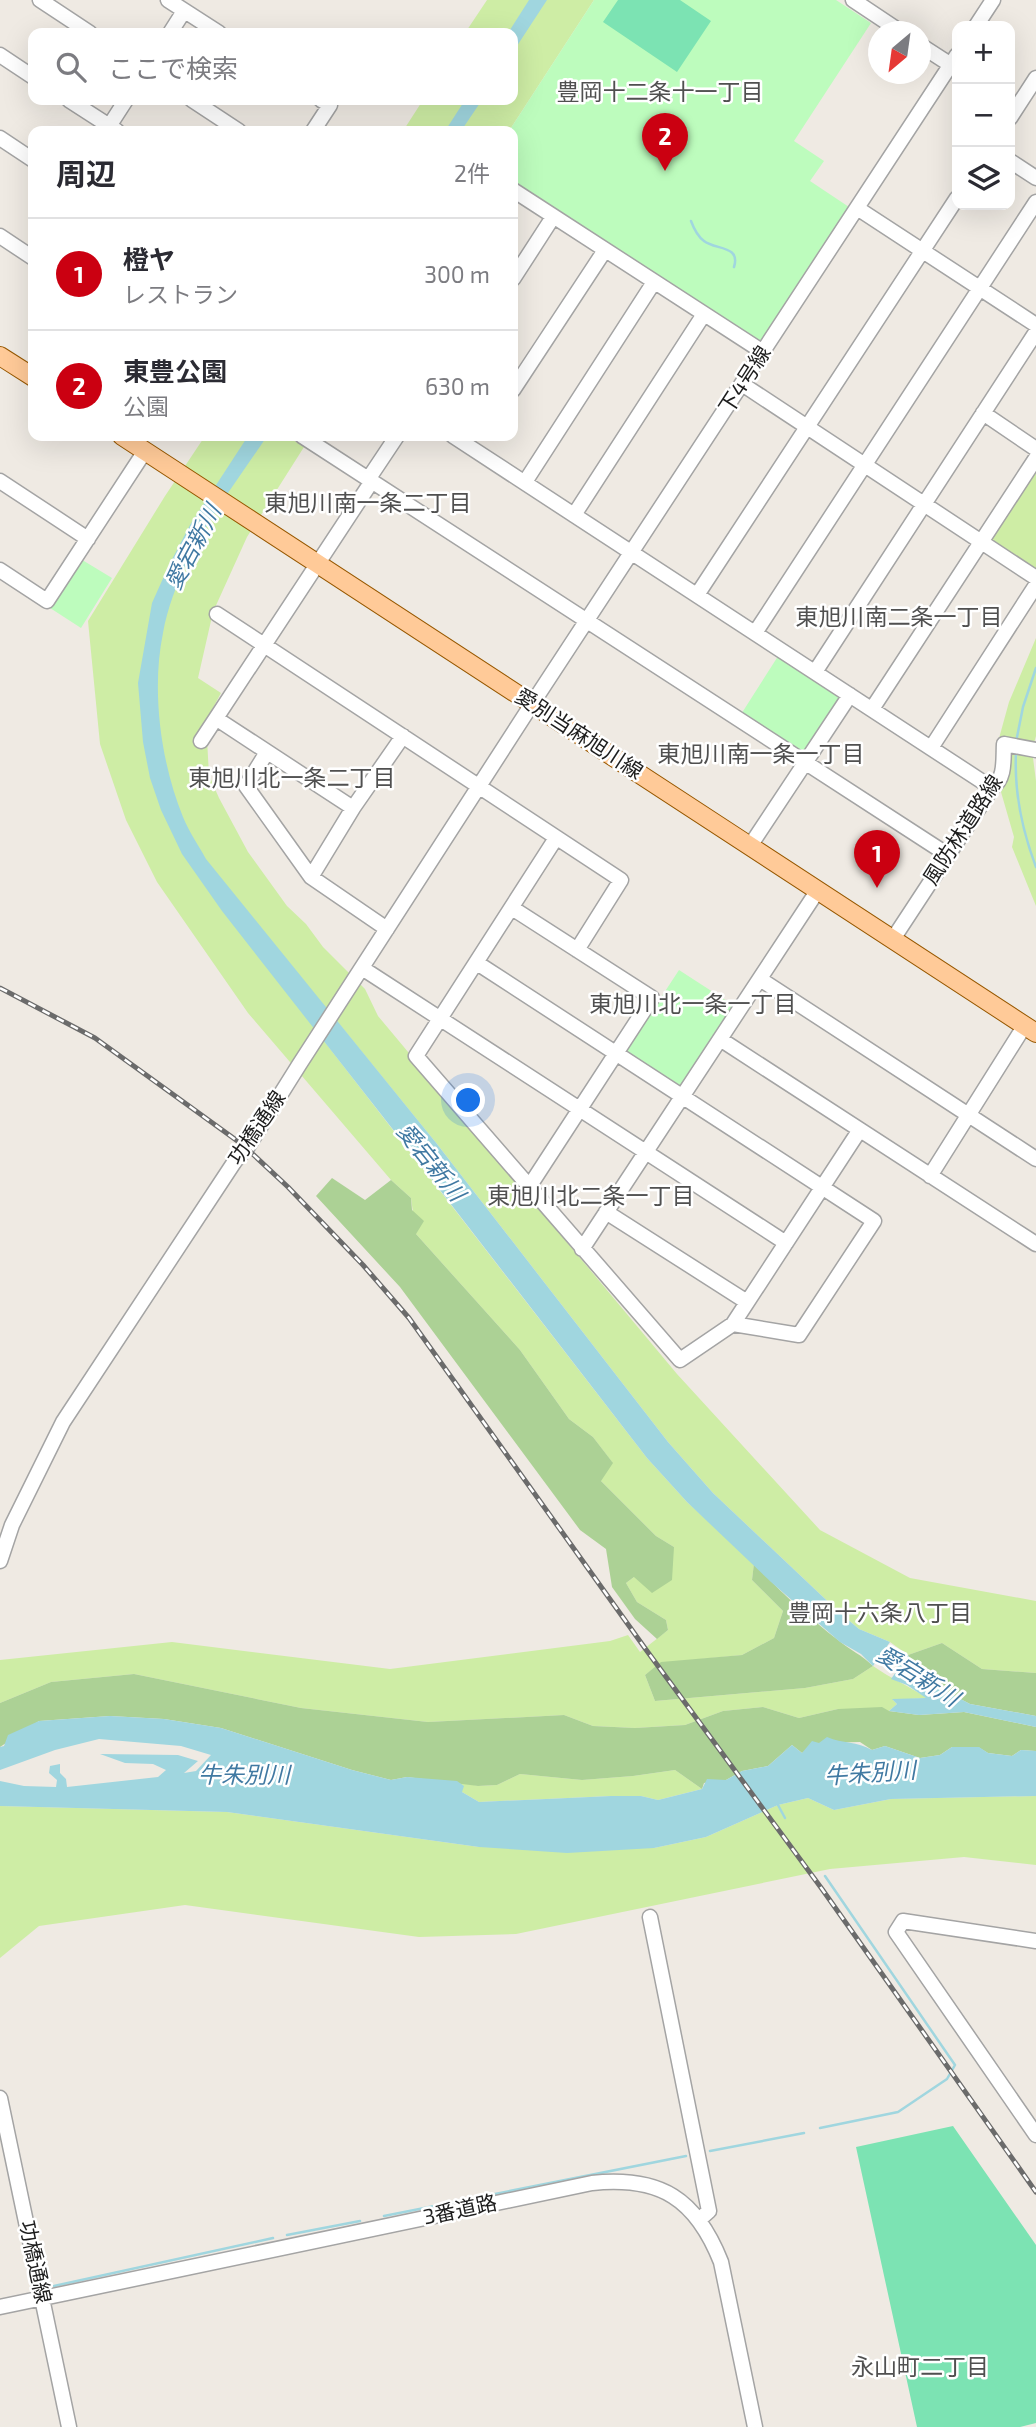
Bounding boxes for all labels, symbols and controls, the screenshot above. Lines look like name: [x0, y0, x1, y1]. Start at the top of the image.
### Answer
north arrow: [868, 21, 931, 84]
map controls: [952, 21, 1015, 210]
button: +: [952, 21, 1015, 84]
search box: [28, 28, 518, 105]
icon: search: [52, 48, 90, 86]
text: ここで検索: [108, 52, 238, 83]
district label: 豊岡十二条十一丁目: [557, 77, 764, 105]
button: −: [952, 84, 1015, 147]
pin: 2: [642, 113, 688, 171]
button: layers: [952, 147, 1015, 210]
text: 周辺: [56, 155, 116, 191]
text: 2件: [454, 159, 490, 187]
text: 橙ヤ: [123, 243, 175, 274]
text: 1: [74, 260, 84, 288]
text: 300 m: [424, 260, 490, 288]
text: レストラン: [123, 280, 238, 308]
street label: 下4号線: [713, 341, 775, 418]
text: 東豊公園: [123, 355, 227, 386]
text: 2: [72, 372, 86, 400]
text: 630 m: [425, 372, 490, 400]
text: 公園: [123, 392, 169, 420]
district label: 東旭川南一条二丁目: [265, 488, 472, 516]
water label: 愛宕新川: [158, 497, 227, 594]
district label: 東旭川南二条一丁目: [796, 602, 1003, 630]
street label: 愛別当麻旭川線: [511, 682, 648, 783]
district label: 東旭川南一条一丁目: [658, 739, 865, 767]
district label: 東旭川北一条二丁目: [189, 763, 396, 791]
street label: 風防林道路線: [917, 770, 1007, 889]
pin: 1: [854, 830, 900, 888]
district label: 東旭川北一条一丁目: [590, 989, 797, 1017]
your location: [451, 1083, 485, 1117]
street label: 功橋通線: [222, 1085, 290, 1169]
water label: 愛宕新川: [392, 1117, 473, 1208]
district label: 東旭川北二条一丁目: [488, 1181, 695, 1209]
district label: 豊岡十六条八丁目: [788, 1598, 972, 1626]
water label: 愛宕新川: [872, 1639, 968, 1713]
water label: 牛朱別川: [823, 1755, 920, 1789]
water label: 牛朱別川: [198, 1760, 293, 1788]
street label: 3番道路: [421, 2189, 499, 2229]
street label: 功橋通線: [16, 2218, 57, 2305]
district label: 永山町二丁目: [851, 2352, 989, 2380]

